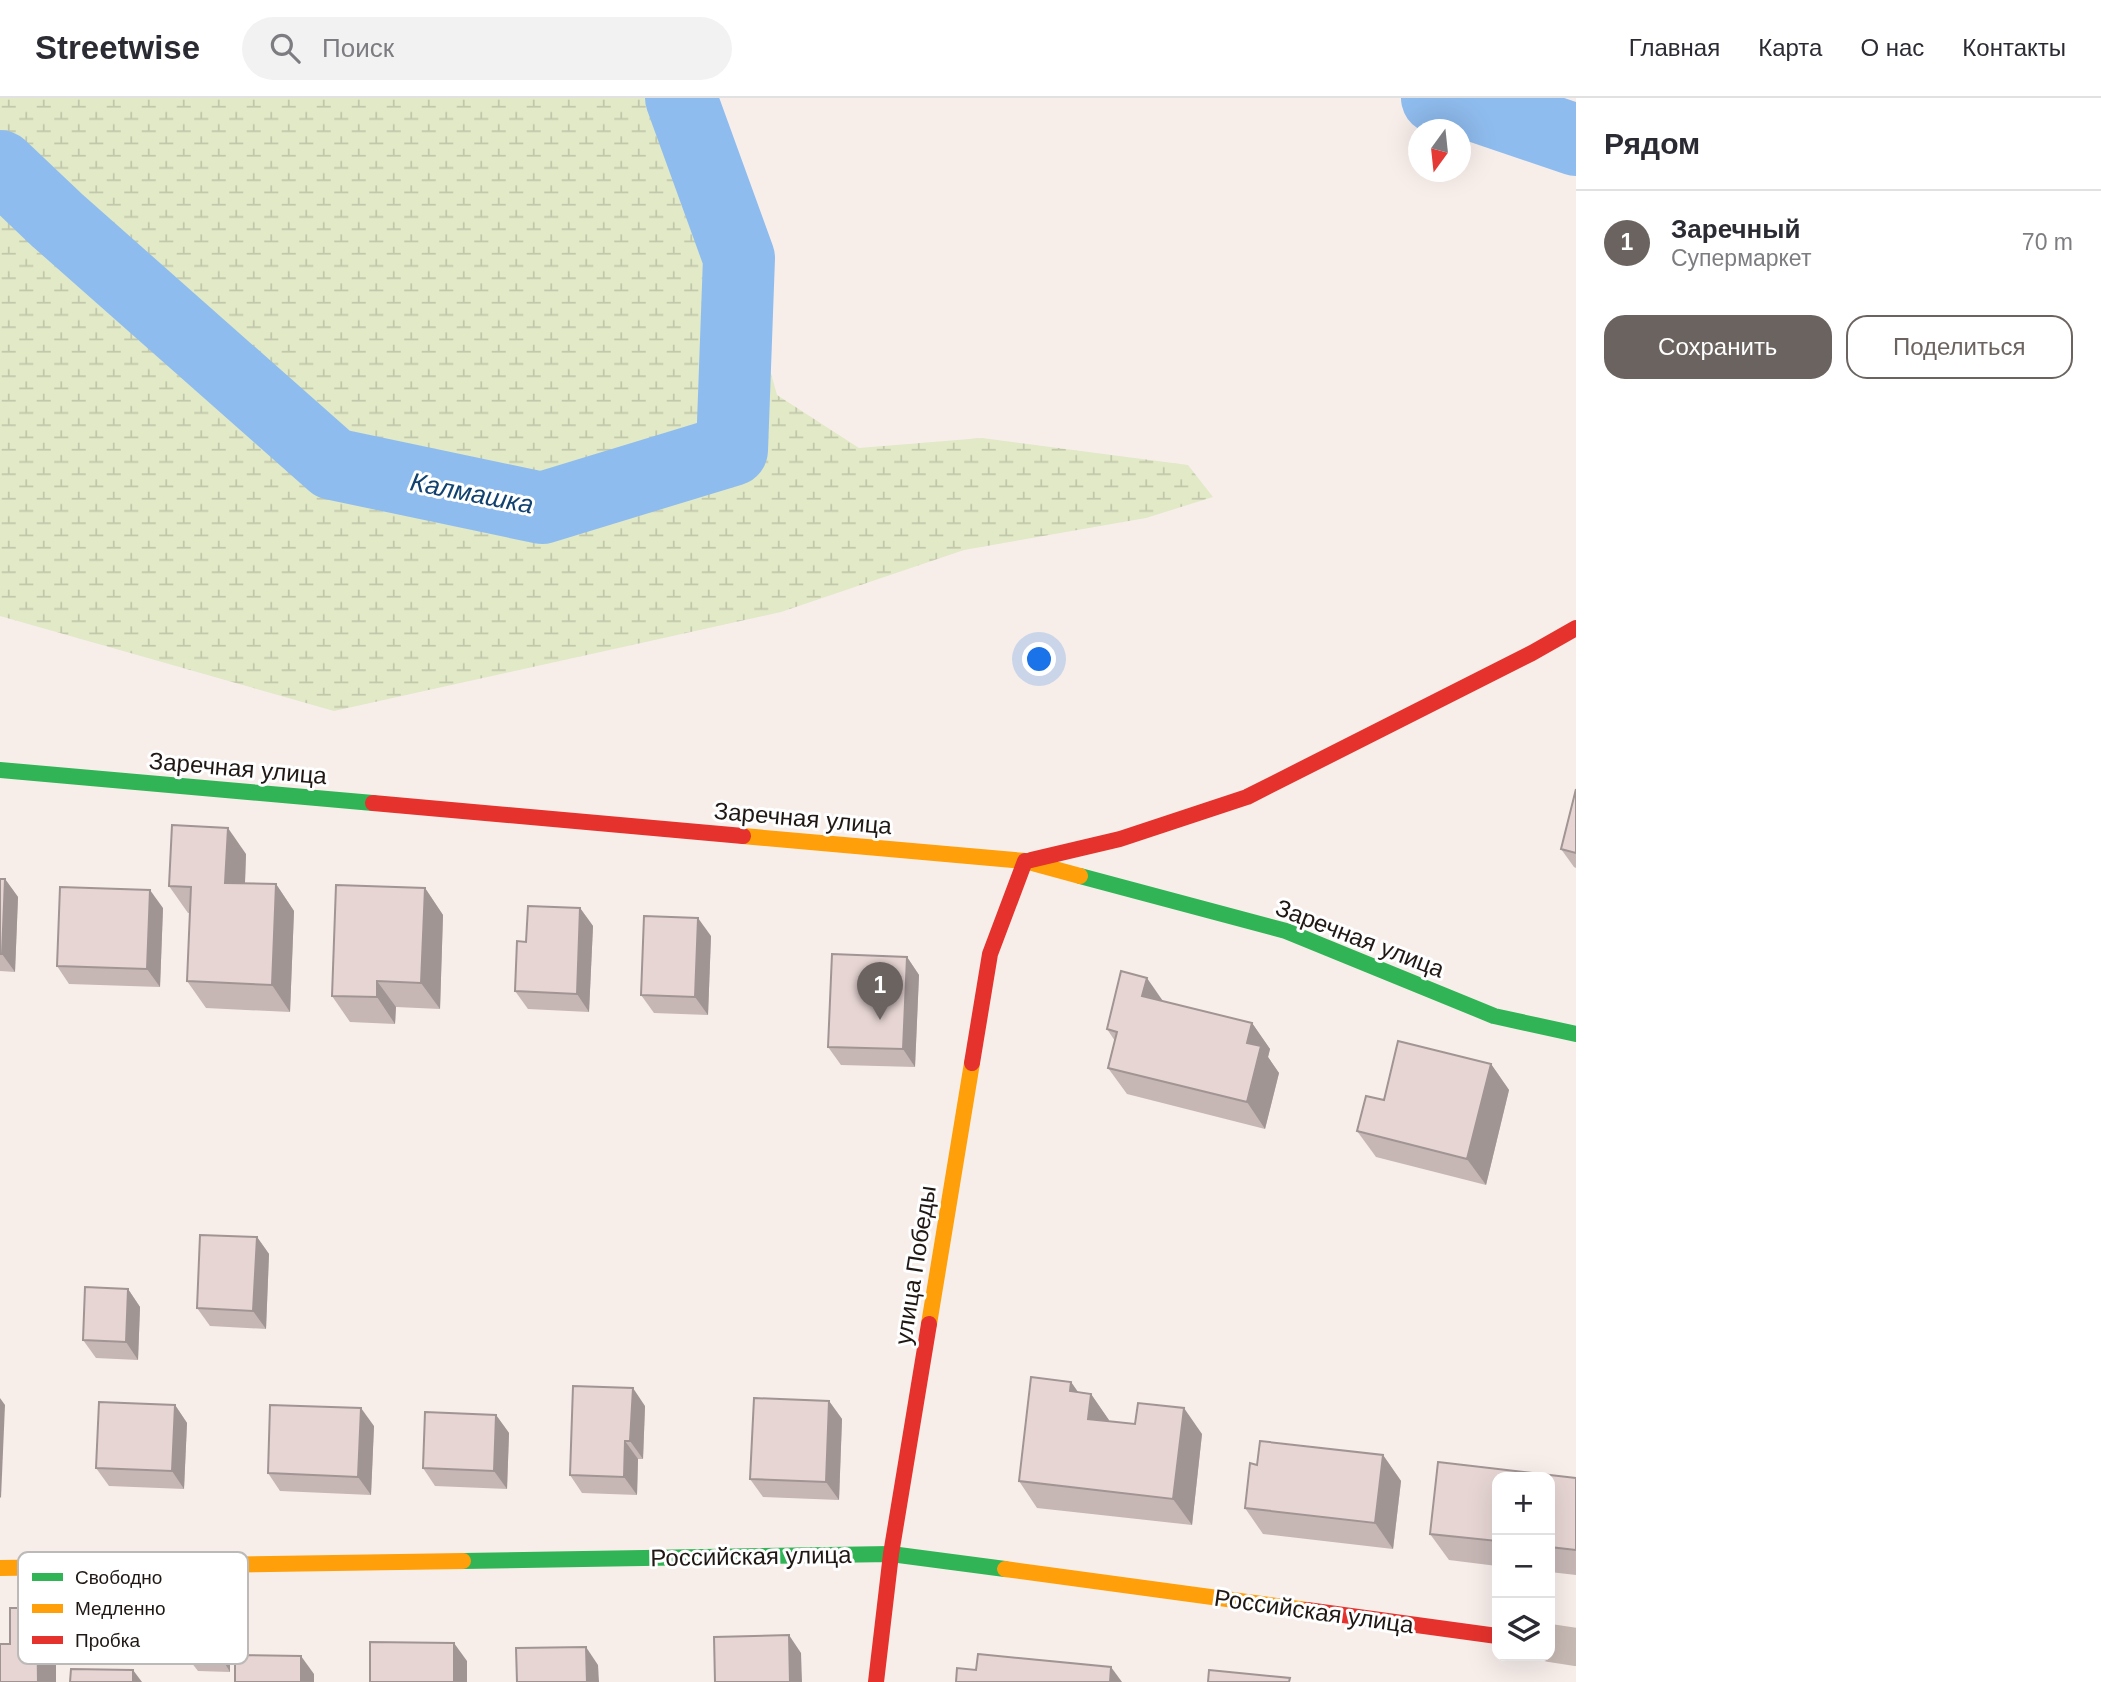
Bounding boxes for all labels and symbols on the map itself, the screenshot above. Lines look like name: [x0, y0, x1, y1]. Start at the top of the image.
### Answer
north arrow: [1408, 119, 1471, 182]
water label: Калмашка: [408, 466, 536, 520]
your location: [1022, 642, 1056, 676]
street label: Заречная улица: [148, 747, 329, 789]
street label: Заречная улица: [713, 797, 894, 839]
street label: Заречная улица: [1272, 893, 1449, 983]
pin: 1: [857, 962, 903, 1020]
street label: улица Победы: [889, 1183, 941, 1347]
street label: Российская улица: [650, 1541, 852, 1571]
legend: [18, 1552, 248, 1664]
text: Свободно: [75, 1567, 162, 1588]
street label: Российская улица: [1213, 1584, 1416, 1638]
text: Медленно: [75, 1598, 165, 1619]
text: Пробка: [75, 1630, 140, 1651]

